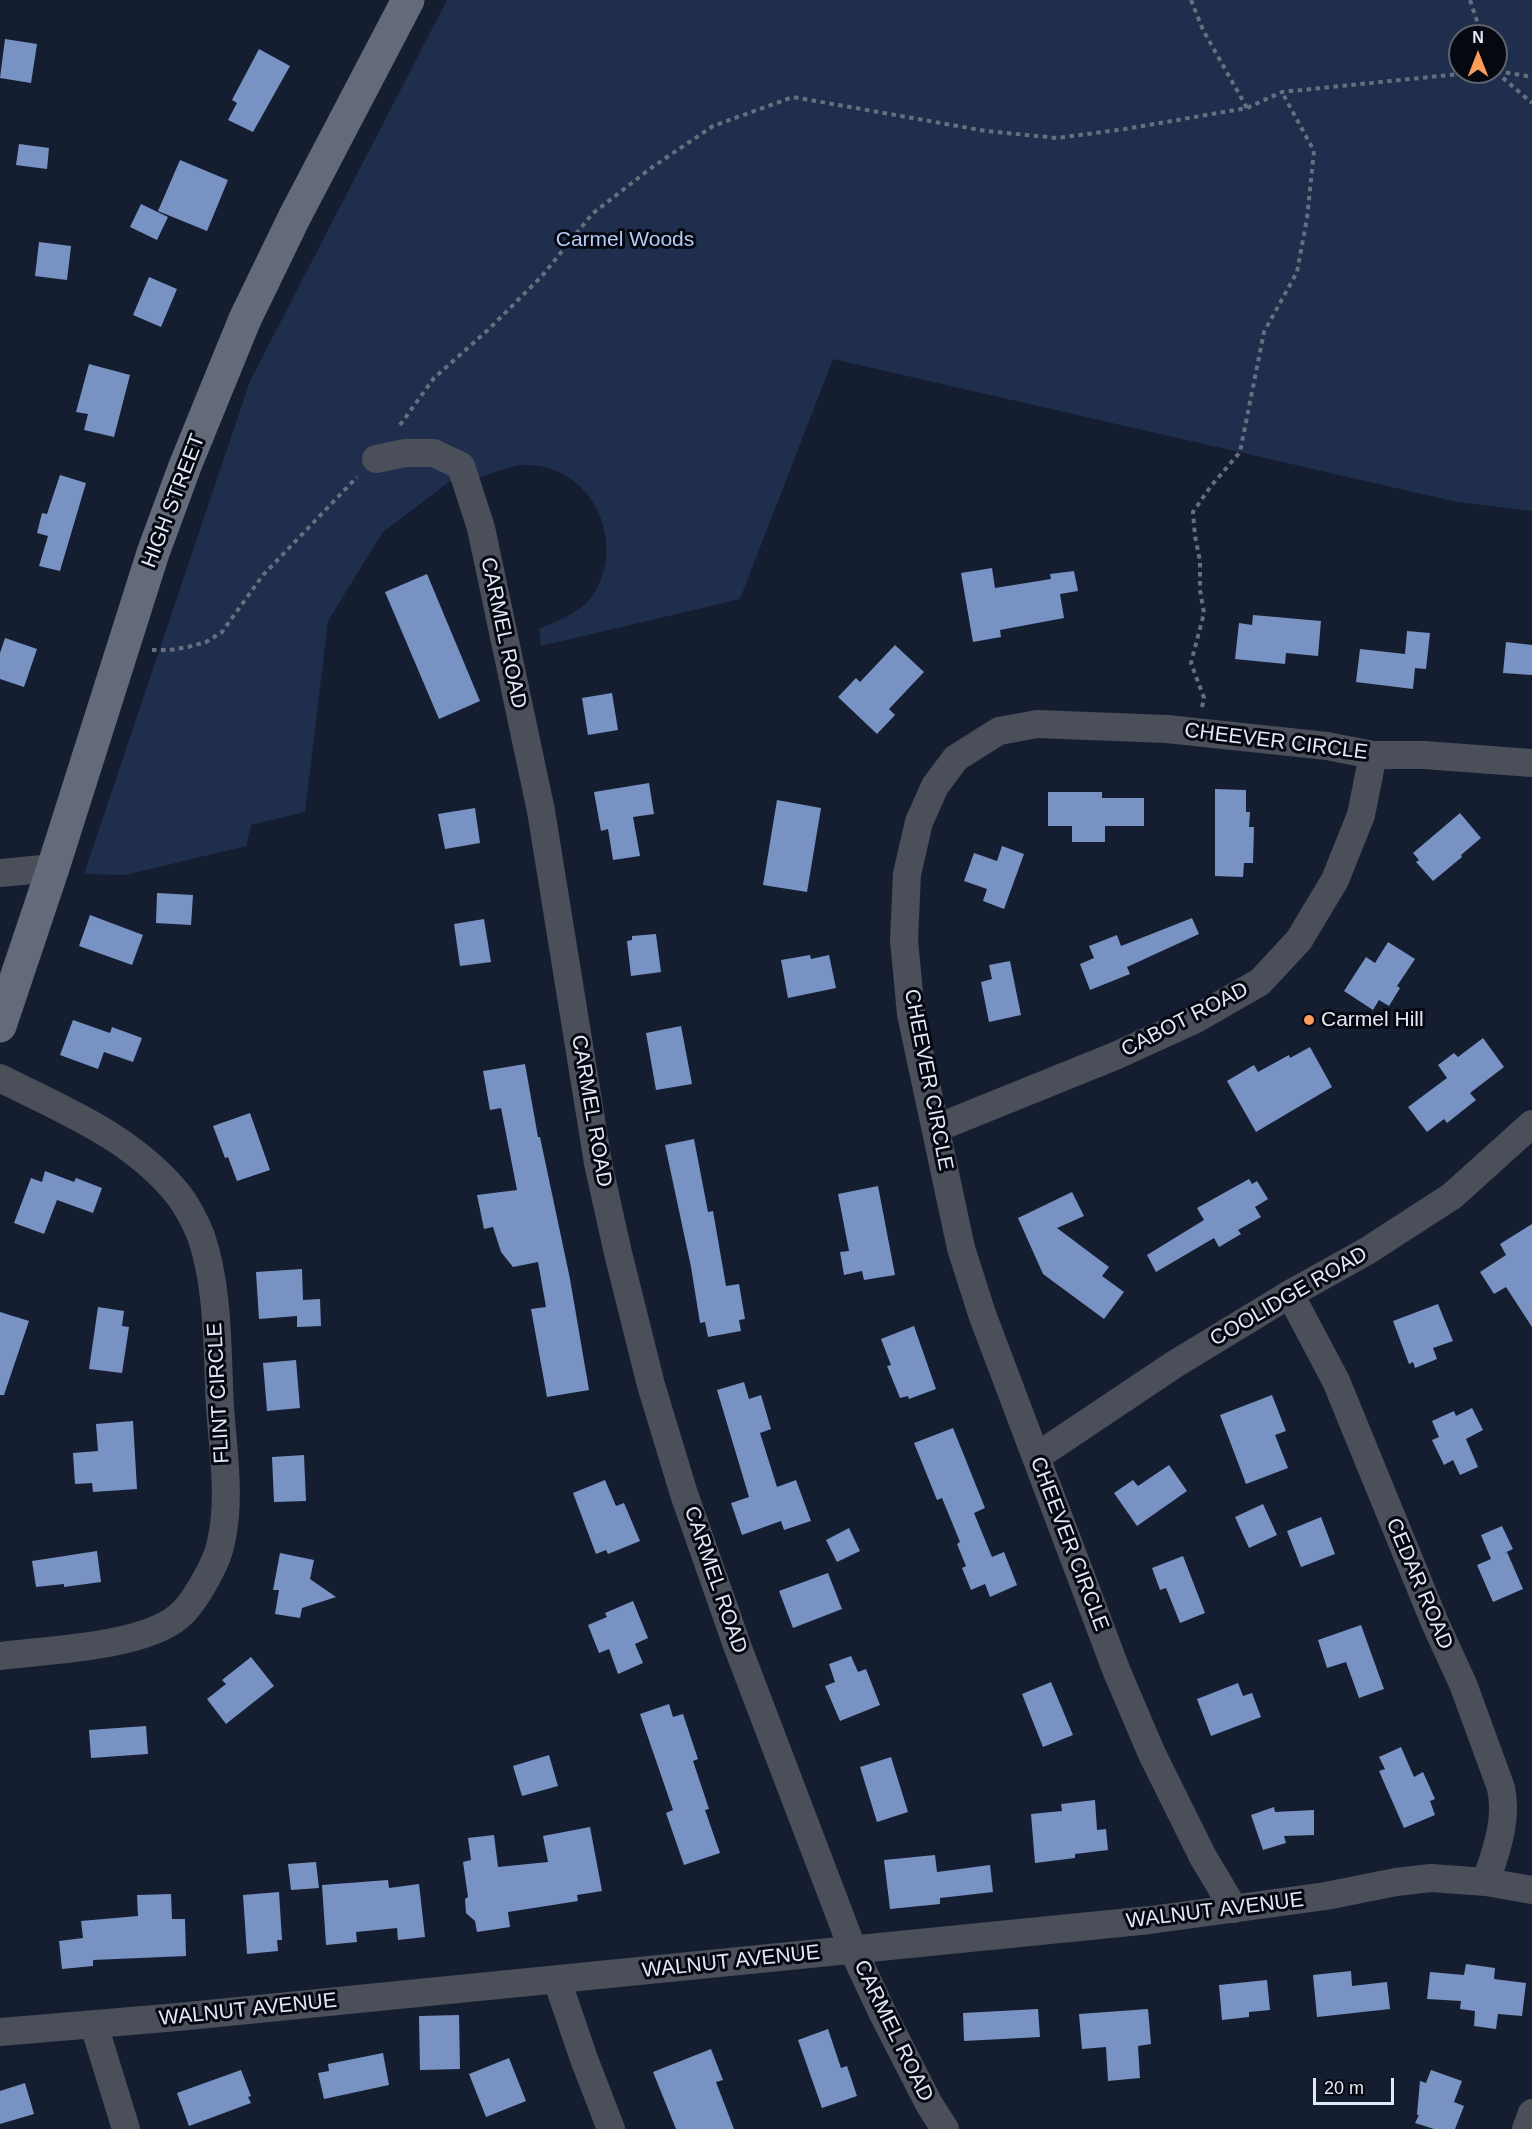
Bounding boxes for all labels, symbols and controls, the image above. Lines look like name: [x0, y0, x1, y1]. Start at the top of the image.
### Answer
north arrow: [1448, 24, 1508, 84]
text: N: [1472, 29, 1484, 46]
park label: Carmel Woods: [556, 227, 694, 253]
street label: HIGH STREET: [137, 431, 211, 571]
street label: CARMEL ROAD: [475, 555, 531, 711]
street label: CHEEVER CIRCLE: [1183, 718, 1369, 766]
street label: CABOT ROAD: [1117, 977, 1253, 1063]
street label: CHEEVER CIRCLE: [898, 987, 958, 1173]
place label: Carmel Hill: [1321, 1007, 1424, 1033]
marker: Carmel Hill: [1302, 1013, 1316, 1027]
street label: CARMEL ROAD: [565, 1033, 617, 1189]
street label: COOLIDGE ROAD: [1206, 1242, 1372, 1352]
street label: FLINT CIRCLE: [203, 1322, 235, 1464]
street label: CHEEVER CIRCLE: [1024, 1453, 1114, 1635]
street label: CARMEL ROAD: [678, 1503, 752, 1657]
street label: CEDAR ROAD: [1380, 1515, 1458, 1653]
street label: WALNUT AVENUE: [1125, 1888, 1305, 1934]
street label: WALNUT AVENUE: [641, 1940, 821, 1984]
street label: CARMEL ROAD: [848, 1956, 938, 2106]
street label: WALNUT AVENUE: [158, 1988, 338, 2032]
scale bar: [1316, 2066, 1397, 2104]
text: 20 m: [1324, 2078, 1364, 2098]

